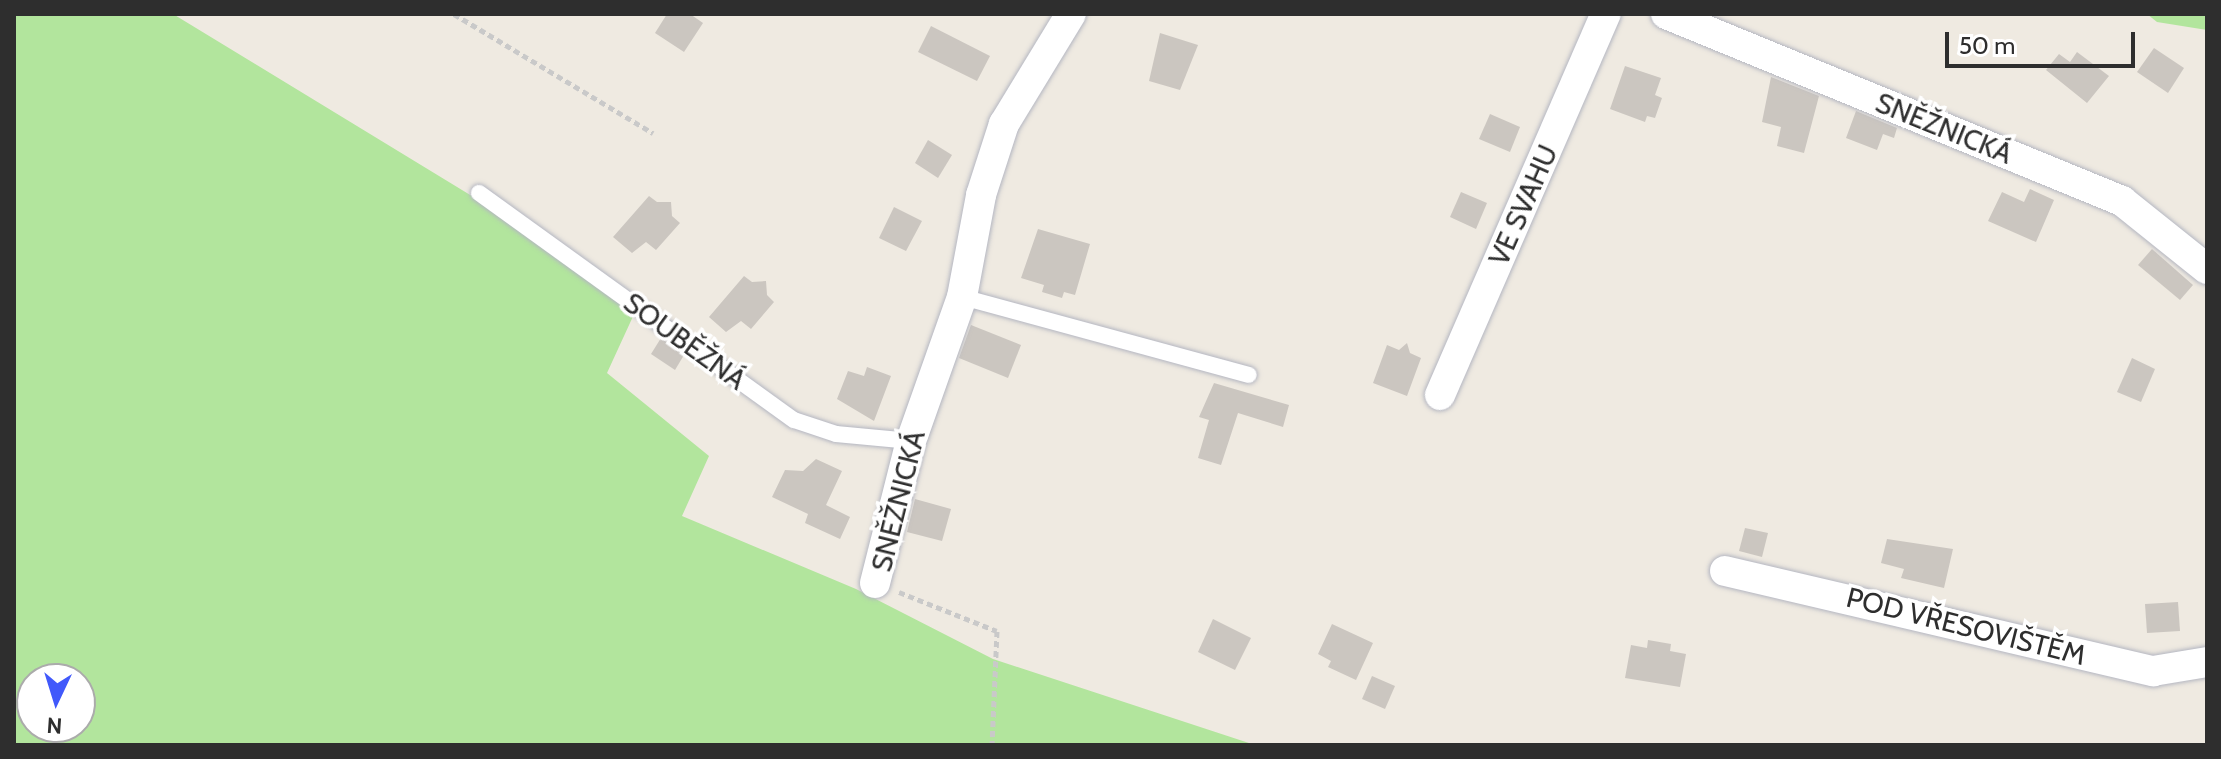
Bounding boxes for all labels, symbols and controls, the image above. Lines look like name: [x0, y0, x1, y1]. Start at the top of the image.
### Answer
scale bar: [1949, 16, 2139, 66]
text: 50 m: [1959, 31, 2015, 60]
street label: SNĚŽNICKÁ: [1871, 85, 2017, 171]
street label: VE SVAHU: [1482, 140, 1564, 270]
street label: SOUBĚŽNÁ: [617, 285, 753, 397]
street label: SNĚŽNICKÁ: [864, 427, 932, 575]
street label: POD VŘESOVIŠTĚM: [1843, 580, 2089, 672]
north arrow: [16, 663, 96, 743]
text: N: [46, 711, 63, 739]

